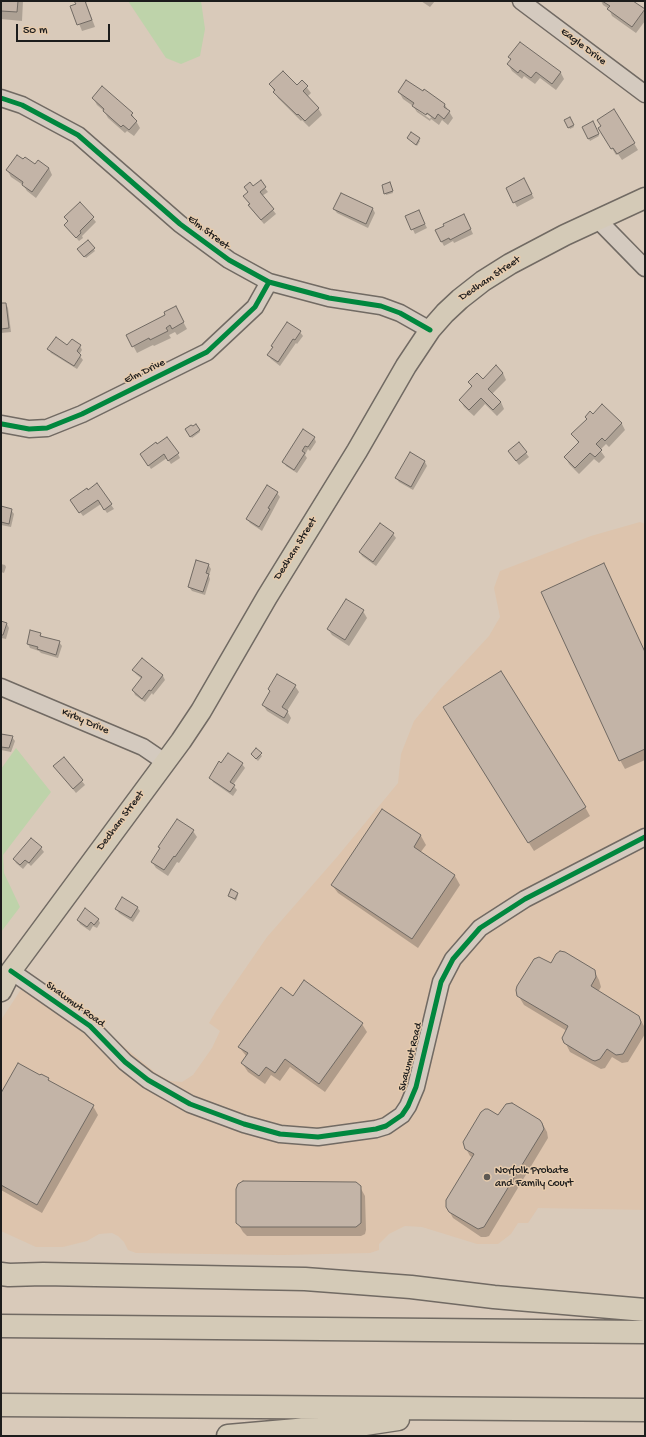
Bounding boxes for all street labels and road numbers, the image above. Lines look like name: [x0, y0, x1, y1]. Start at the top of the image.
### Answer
street label: Eagle Drive: [558, 26, 608, 68]
street label: Elm Street: [184, 213, 232, 253]
street label: Dedham Street: [457, 254, 523, 304]
street label: Elm Drive: [122, 356, 168, 388]
street label: Dedham Street: [272, 515, 320, 583]
street label: Kirby Drive: [59, 706, 111, 738]
street label: Dedham Street: [94, 789, 148, 853]
street label: Shawmut Road: [43, 979, 107, 1031]
street label: Shawmut Road: [396, 1022, 426, 1092]

